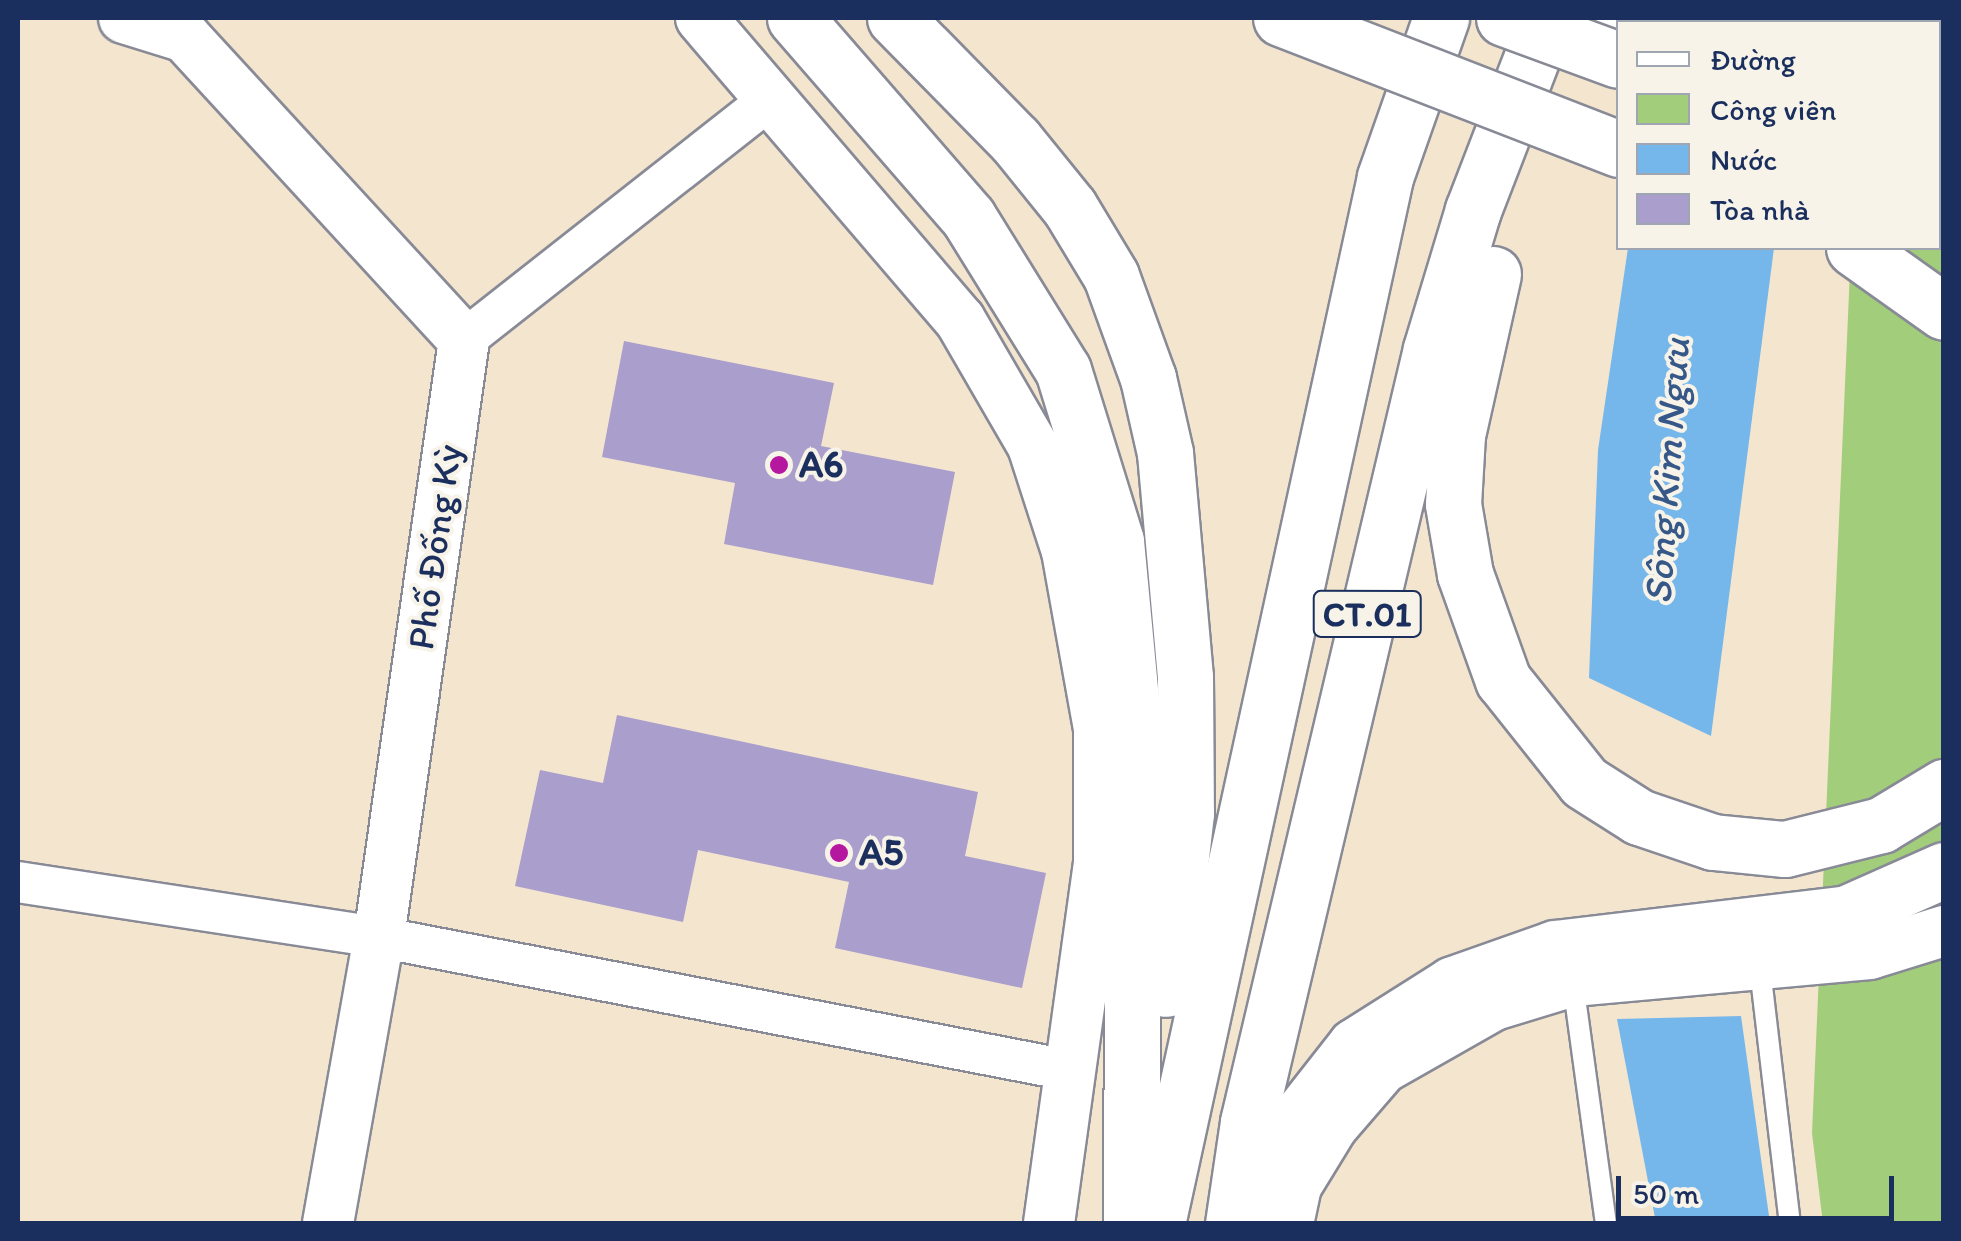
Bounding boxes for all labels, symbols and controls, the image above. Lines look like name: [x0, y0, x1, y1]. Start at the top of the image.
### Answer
legend: [1616, 20, 1941, 250]
text: Đường: [1710, 41, 1796, 78]
text: Công viên: [1710, 91, 1836, 128]
text: Nước: [1710, 141, 1777, 178]
text: Tòa nhà: [1710, 191, 1810, 228]
water label: Sông Kim Ngưu: [1633, 336, 1699, 606]
street label: Phố Đống Kỳ: [398, 442, 472, 652]
place label: A6: [799, 442, 843, 488]
marker: A6: [768, 454, 790, 476]
road number: CT.01: [1312, 584, 1422, 644]
place label: A5: [859, 830, 903, 876]
marker: A5: [828, 842, 850, 864]
scale bar: [1621, 1156, 1898, 1218]
text: 50 m: [1633, 1175, 1699, 1212]

